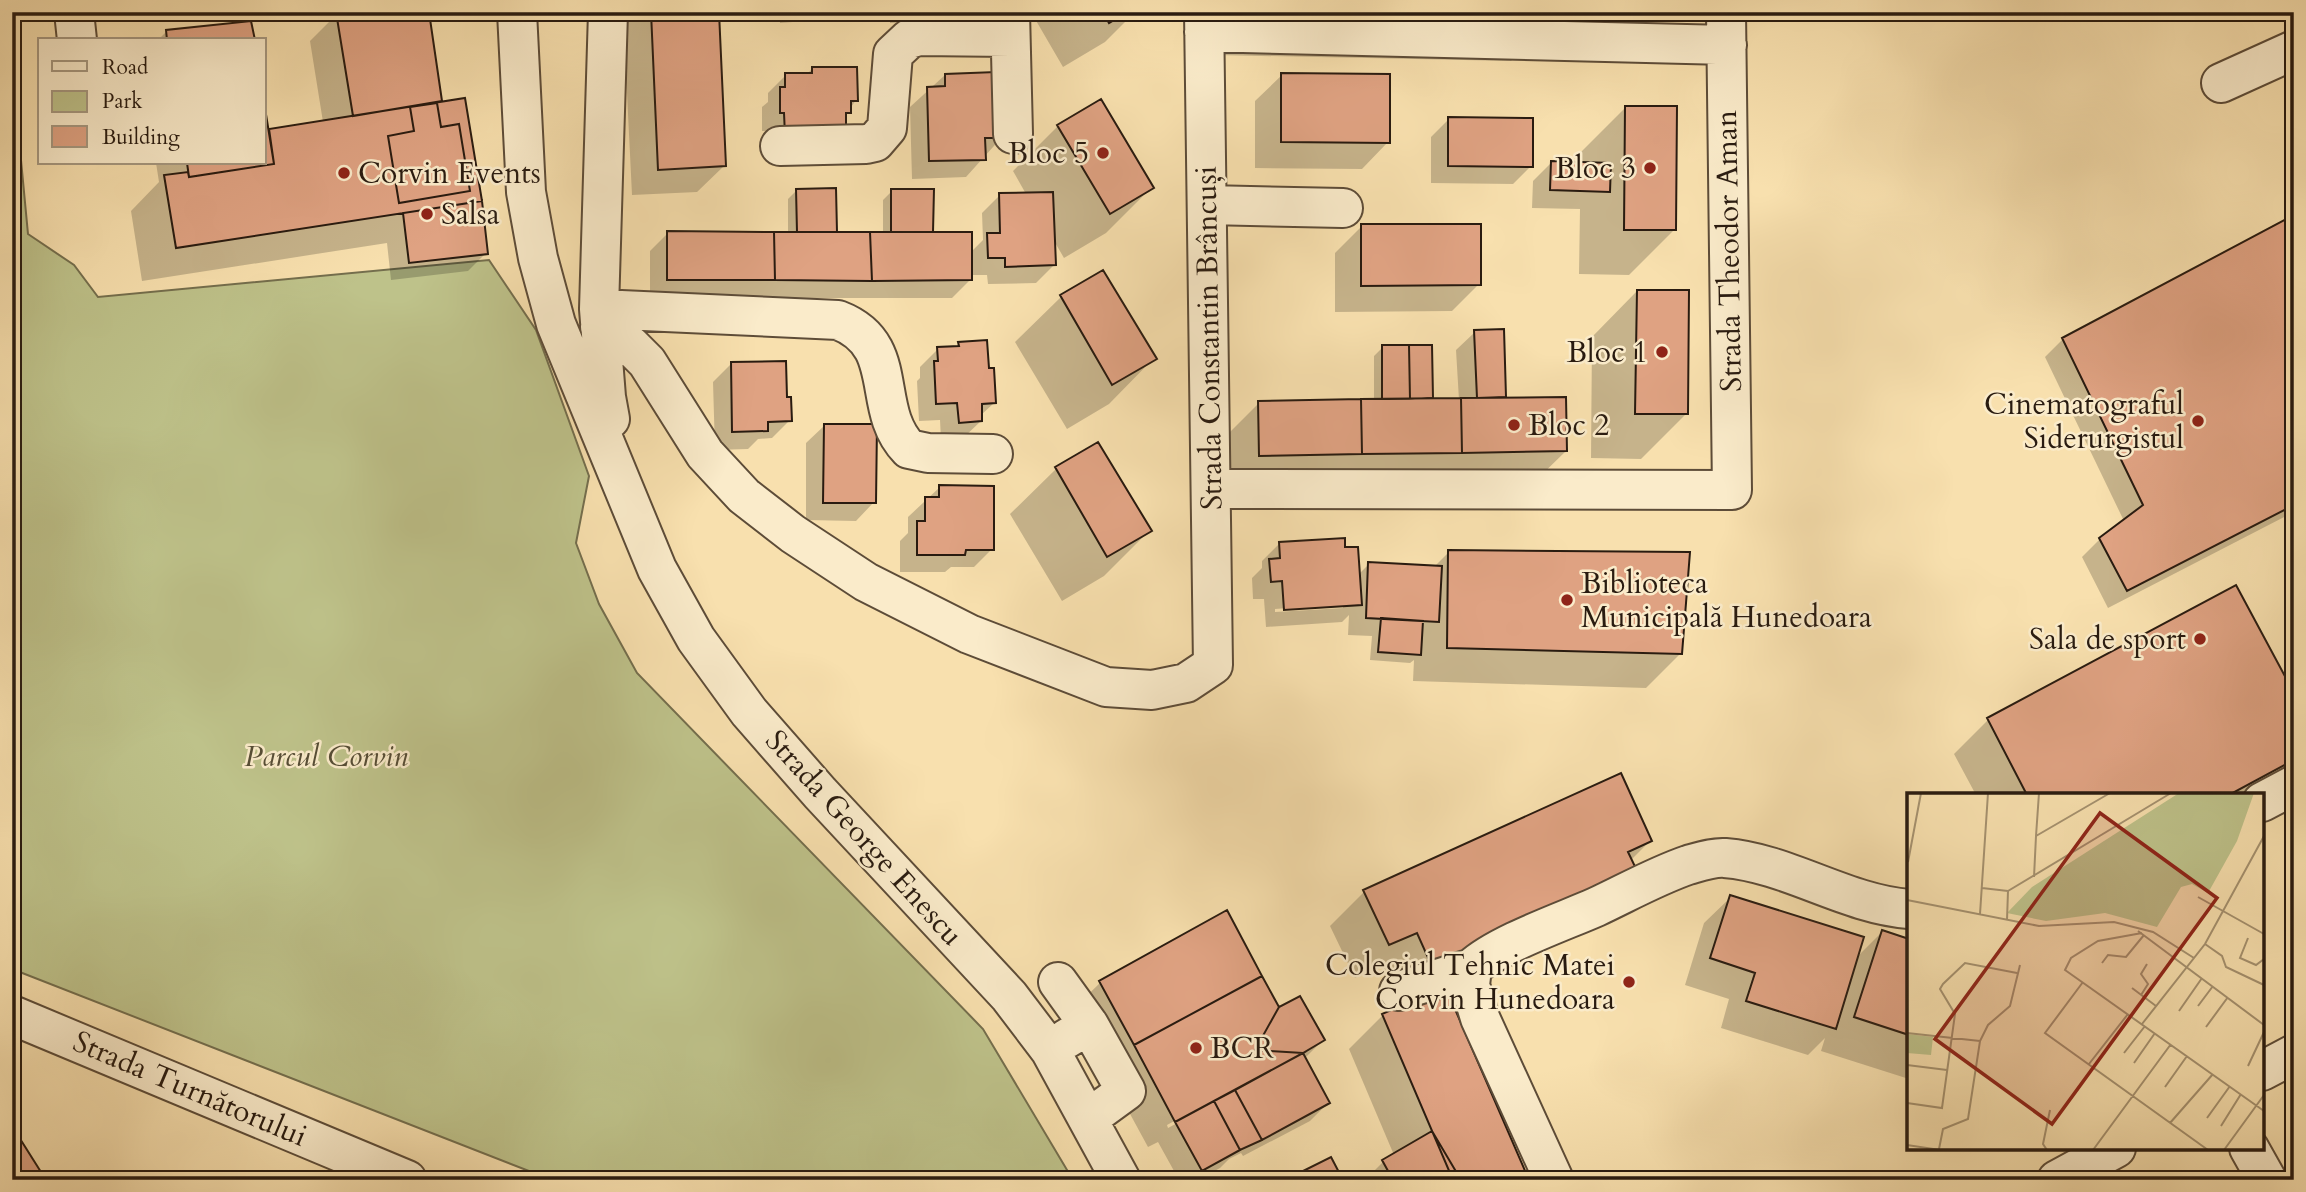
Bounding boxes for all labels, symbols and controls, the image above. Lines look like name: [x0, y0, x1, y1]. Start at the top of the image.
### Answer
legend: [38, 38, 266, 164]
text: Road: [102, 53, 148, 82]
text: Park: [102, 87, 143, 116]
street label: Strada Theodor Aman: [1706, 110, 1752, 392]
text: Building: [102, 123, 180, 152]
place label: Bloc 5: [1008, 133, 1089, 174]
marker: Bloc 5: [1095, 145, 1111, 161]
place label: Bloc 3: [1555, 148, 1636, 189]
place label: Corvin Events: [358, 153, 541, 194]
marker: Bloc 3: [1642, 160, 1658, 176]
marker: Corvin Events: [336, 165, 352, 181]
street label: Strada Constantin Brâncuși: [1186, 166, 1232, 510]
place label: Salsa: [441, 194, 500, 235]
marker: Salsa: [419, 206, 435, 222]
place label: Bloc 1: [1567, 332, 1648, 373]
marker: Bloc 1: [1654, 344, 1670, 360]
place label: Cinematograful Siderurgistul: [1984, 384, 2184, 459]
place label: Bloc 2: [1528, 405, 1609, 446]
marker: Cinematograful Siderurgistul: [2190, 413, 2206, 429]
marker: Bloc 2: [1506, 417, 1522, 433]
place label: Biblioteca Municipală Hunedoara: [1581, 563, 1872, 638]
marker: Biblioteca Municipală Hunedoara: [1559, 592, 1575, 608]
place label: Sala de sport: [2029, 619, 2187, 660]
marker: Sala de sport: [2192, 631, 2208, 647]
street label: Strada George Enescu: [756, 721, 972, 955]
park label: Parcul Corvin: [244, 736, 408, 777]
inset map: [1907, 793, 2264, 1150]
place label: Colegiul Tehnic Matei Corvin Hunedoara: [1325, 945, 1615, 1020]
marker: Colegiul Tehnic Matei Corvin Hunedoara: [1621, 974, 1637, 990]
street label: Strada Turnătorului: [67, 1021, 313, 1157]
place label: BCR: [1210, 1028, 1274, 1069]
marker: BCR: [1188, 1040, 1204, 1056]

